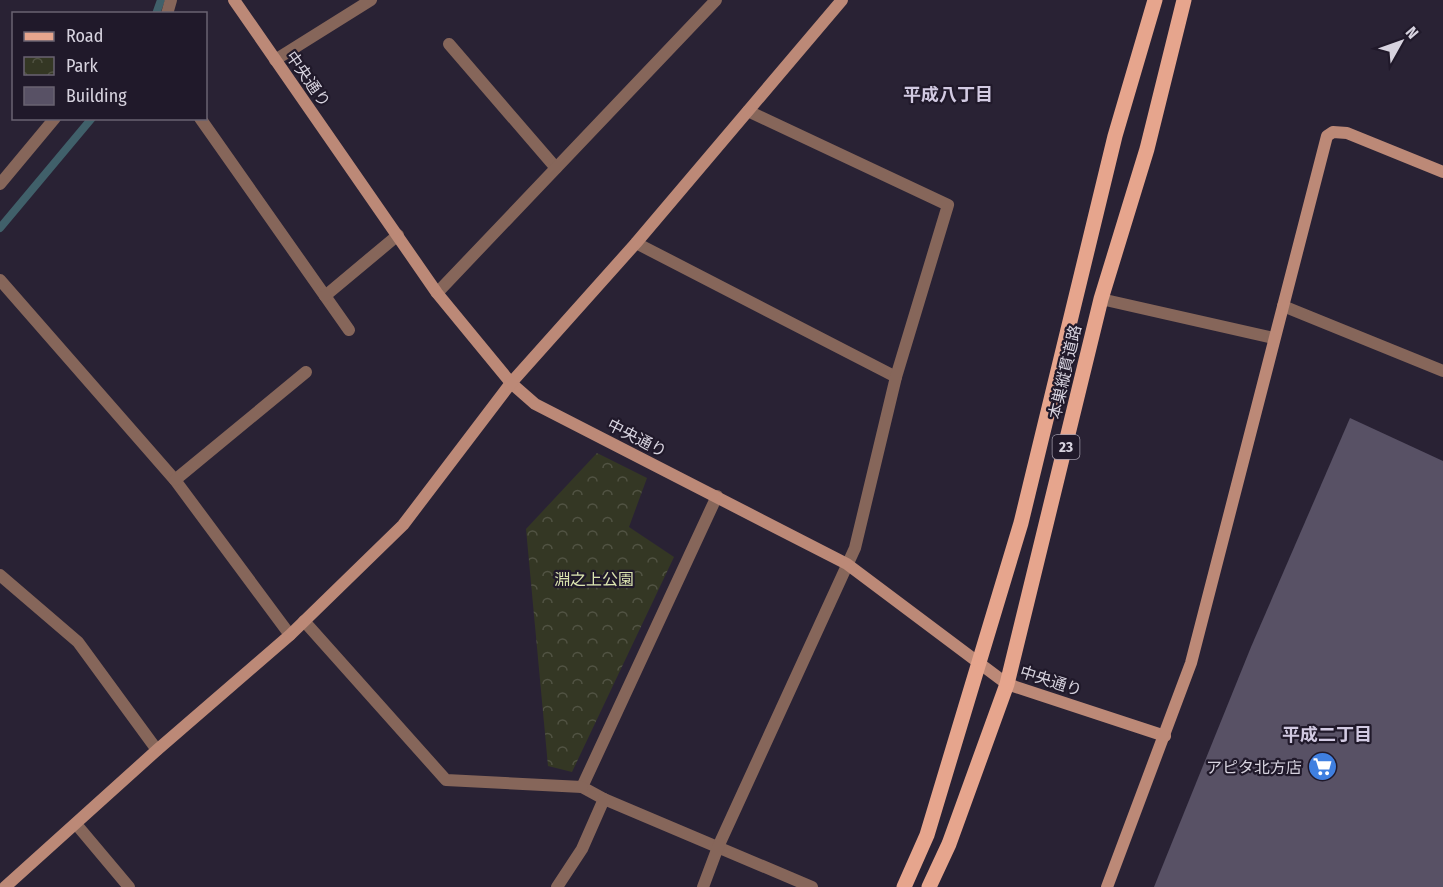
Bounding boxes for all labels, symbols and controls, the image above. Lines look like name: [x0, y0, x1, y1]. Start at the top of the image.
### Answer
legend: [12, 12, 207, 120]
north arrow: [1371, 12, 1431, 72]
text: N: [1402, 23, 1422, 42]
text: Road: [66, 25, 103, 47]
street label: 中央通り: [282, 47, 334, 111]
text: Park: [66, 55, 99, 77]
district label: 平成八丁目: [903, 84, 993, 106]
text: Building: [66, 85, 127, 107]
street label: 本巣縦貫道路: [1045, 323, 1085, 421]
street label: 中央通り: [604, 415, 670, 461]
road number: 23: [1052, 435, 1080, 459]
park label: 淵之上公園: [554, 570, 634, 589]
street label: 中央通り: [1018, 662, 1084, 700]
district label: 平成二丁目: [1282, 724, 1372, 746]
supermarket icon: アピタ北方店: [1307, 751, 1339, 783]
place label: アピタ北方店: [1206, 758, 1302, 777]

